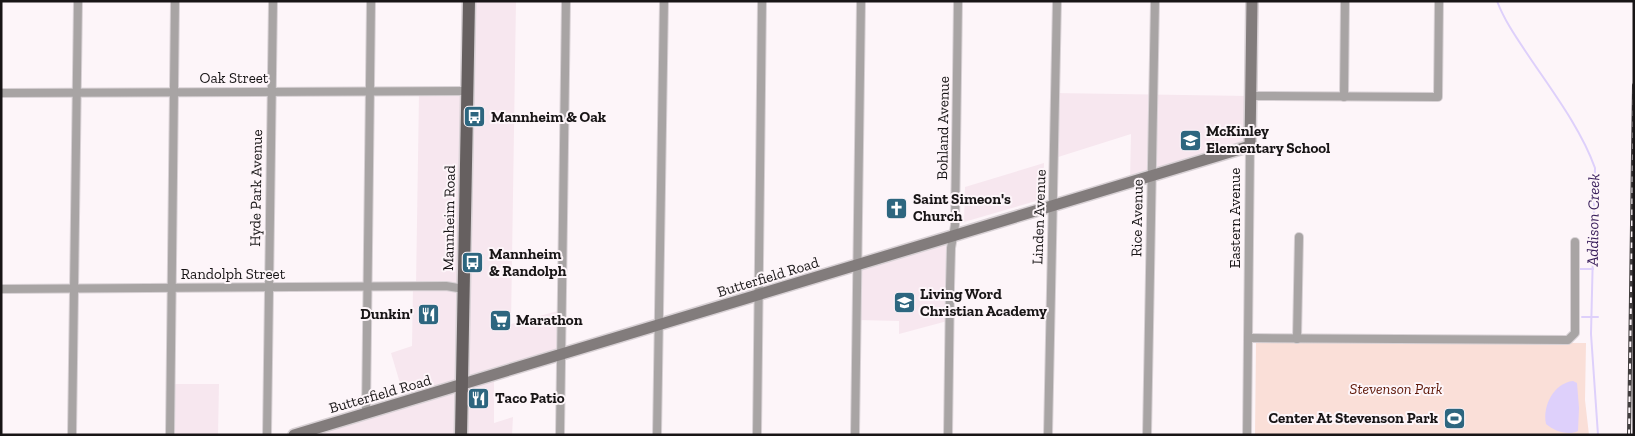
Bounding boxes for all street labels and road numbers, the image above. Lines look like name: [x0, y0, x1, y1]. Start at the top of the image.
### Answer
street label: Oak Street: [200, 69, 269, 87]
street label: Bohland Avenue: [933, 76, 953, 180]
street label: Hyde Park Avenue: [246, 129, 266, 247]
street label: Mannheim Road: [439, 164, 459, 271]
street label: Eastern Avenue: [1226, 168, 1244, 268]
street label: Linden Avenue: [1028, 169, 1050, 265]
street label: Rice Avenue: [1127, 179, 1147, 257]
street label: Butterfield Road: [715, 253, 822, 301]
street label: Randolph Street: [181, 265, 286, 283]
street label: Butterfield Road: [327, 371, 434, 417]

